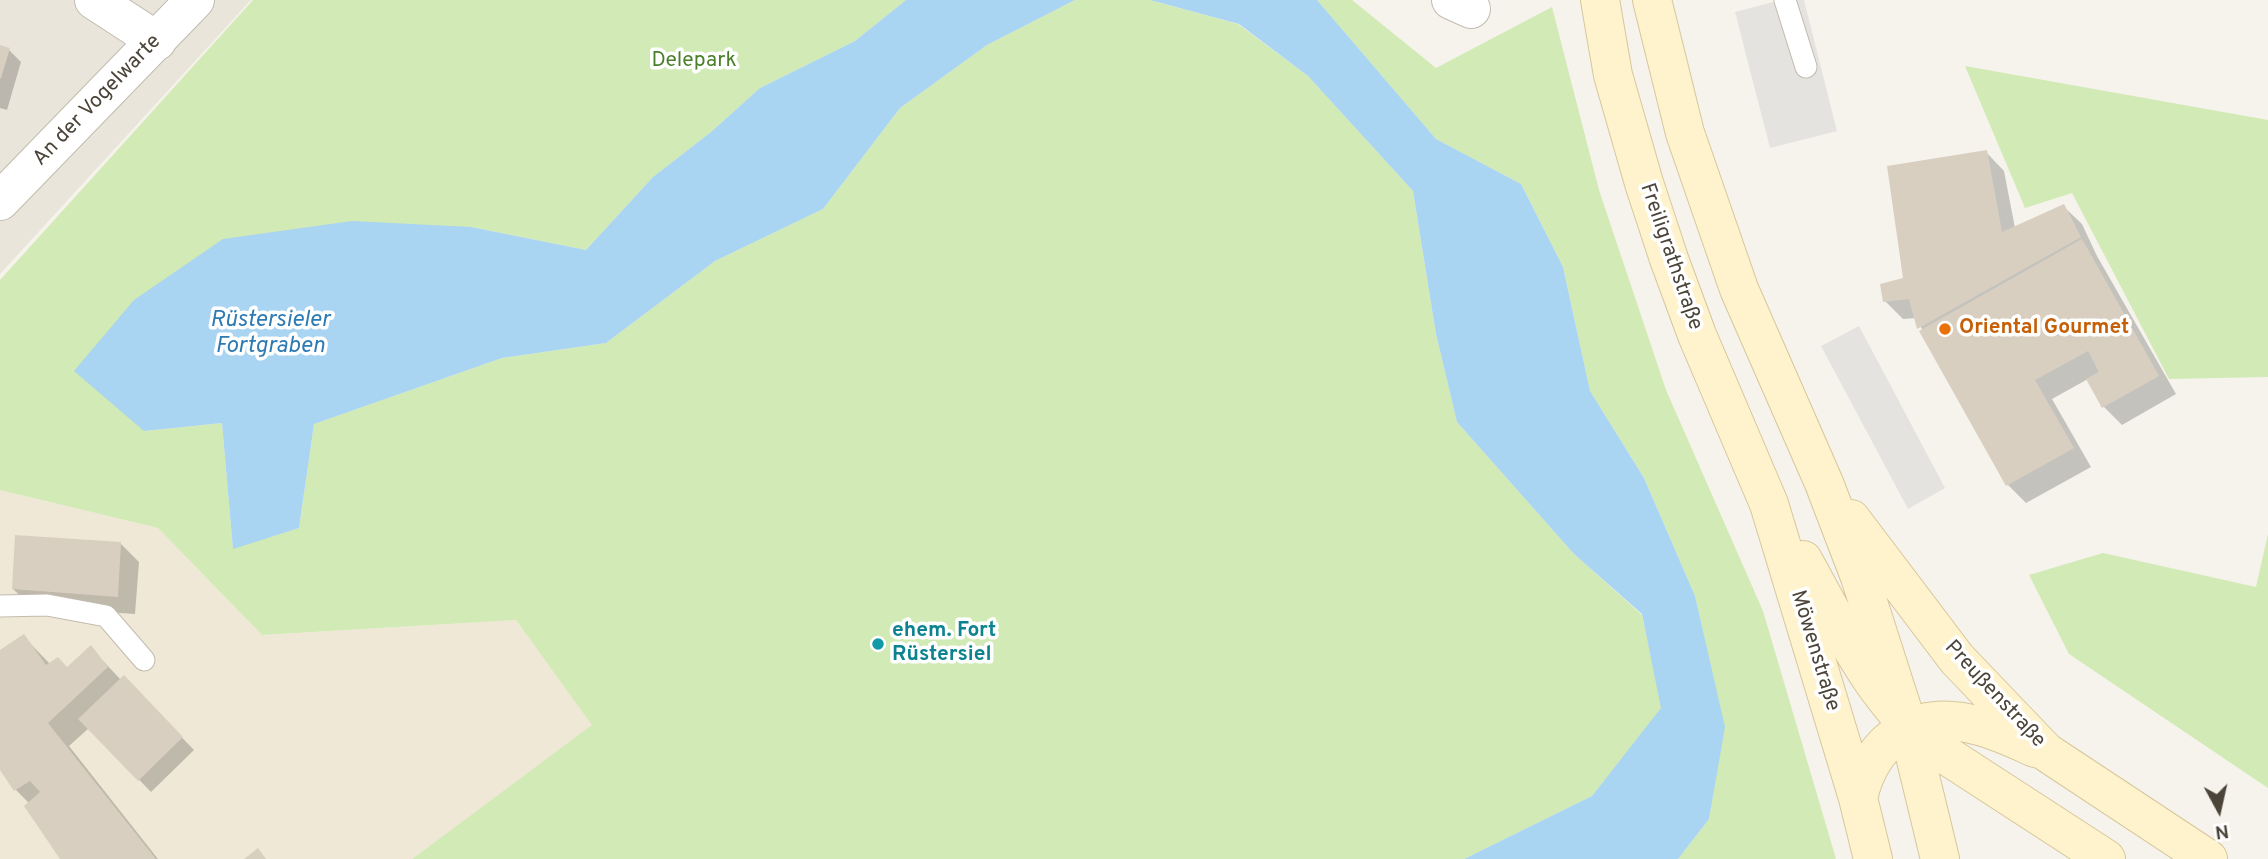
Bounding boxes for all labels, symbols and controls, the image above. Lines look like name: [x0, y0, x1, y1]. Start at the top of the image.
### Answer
street label: An der Vogelwarte: [29, 30, 167, 172]
park label: Delepark: [651, 49, 737, 75]
street label: Freiligrathstraße: [1633, 180, 1707, 334]
water label: Rüstersieler Fortgraben: [210, 307, 330, 361]
place label: Oriental Gourmet: [1959, 316, 2129, 342]
marker: Oriental Gourmet: [1937, 321, 1953, 337]
street label: Möwenstraße: [1784, 588, 1844, 714]
place label: ehem. Fort Rüstersiel: [892, 619, 996, 669]
marker: ehem. Fort Rüstersiel: [870, 636, 886, 652]
street label: Preußenstraße: [1938, 636, 2050, 754]
north arrow: [2184, 775, 2254, 845]
text: N: [2213, 818, 2230, 844]

